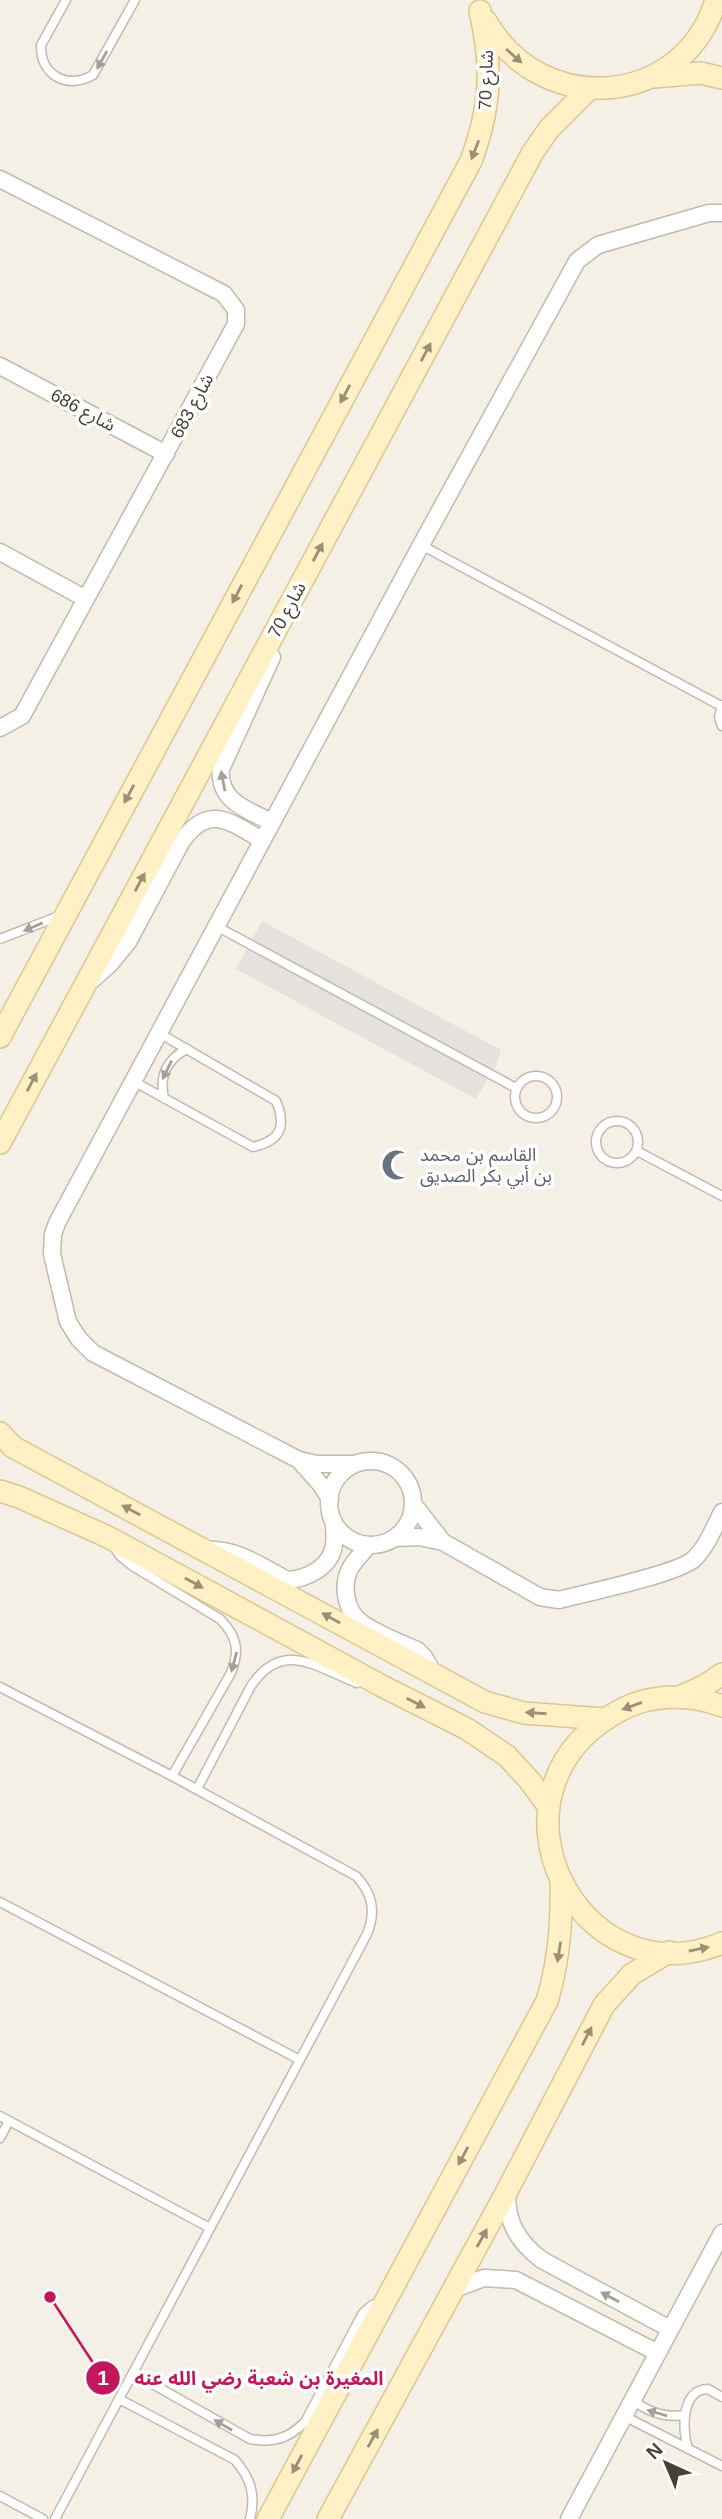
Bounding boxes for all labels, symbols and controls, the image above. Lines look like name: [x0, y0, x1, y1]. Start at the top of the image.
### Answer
one-way arrow: [505, 48, 522, 64]
one-way arrow: [96, 50, 108, 69]
street label: شارع 70: [475, 50, 501, 111]
one-way arrow: [469, 139, 480, 160]
one-way arrow: [420, 342, 431, 362]
street label: شارع 683: [167, 370, 221, 444]
one-way arrow: [339, 384, 351, 403]
street label: شارع 686: [45, 385, 119, 439]
one-way arrow: [312, 543, 324, 562]
street label: شارع 70: [264, 579, 313, 643]
one-way arrow: [231, 584, 243, 604]
one-way arrow: [217, 770, 228, 792]
one-way arrow: [123, 784, 135, 804]
one-way arrow: [134, 872, 146, 892]
one-way arrow: [23, 921, 43, 933]
one-way arrow: [162, 1060, 173, 1080]
one-way arrow: [26, 1073, 38, 1092]
place label: القاسم بن محمد بن أبي بكر الصديق: [420, 1145, 552, 1189]
mosque icon: القاسم بن محمد بن أبي بكر الصديق: [380, 1148, 414, 1182]
one-way arrow: [121, 1504, 141, 1515]
one-way arrow: [184, 1577, 204, 1589]
one-way arrow: [321, 1612, 341, 1624]
one-way arrow: [228, 1652, 238, 1673]
one-way arrow: [406, 1698, 426, 1709]
one-way arrow: [621, 1701, 642, 1712]
one-way arrow: [525, 1708, 547, 1719]
one-way arrow: [553, 1941, 564, 1963]
one-way arrow: [688, 1944, 710, 1955]
one-way arrow: [581, 2026, 592, 2046]
one-way arrow: [457, 2146, 469, 2166]
one-way arrow: [476, 2228, 487, 2248]
one-way arrow: [600, 2291, 620, 2302]
callout: المغيرة بن شعبة رضي الله عنه: [85, 2358, 397, 2398]
text: 1: [97, 2366, 109, 2389]
text: المغيرة بن شعبة رضي الله عنه: [134, 2368, 384, 2393]
one-way arrow: [647, 2407, 668, 2417]
one-way arrow: [213, 2419, 232, 2431]
one-way arrow: [367, 2428, 379, 2447]
north arrow: [631, 2428, 701, 2498]
text: N: [642, 2439, 667, 2463]
one-way arrow: [291, 2455, 303, 2474]

